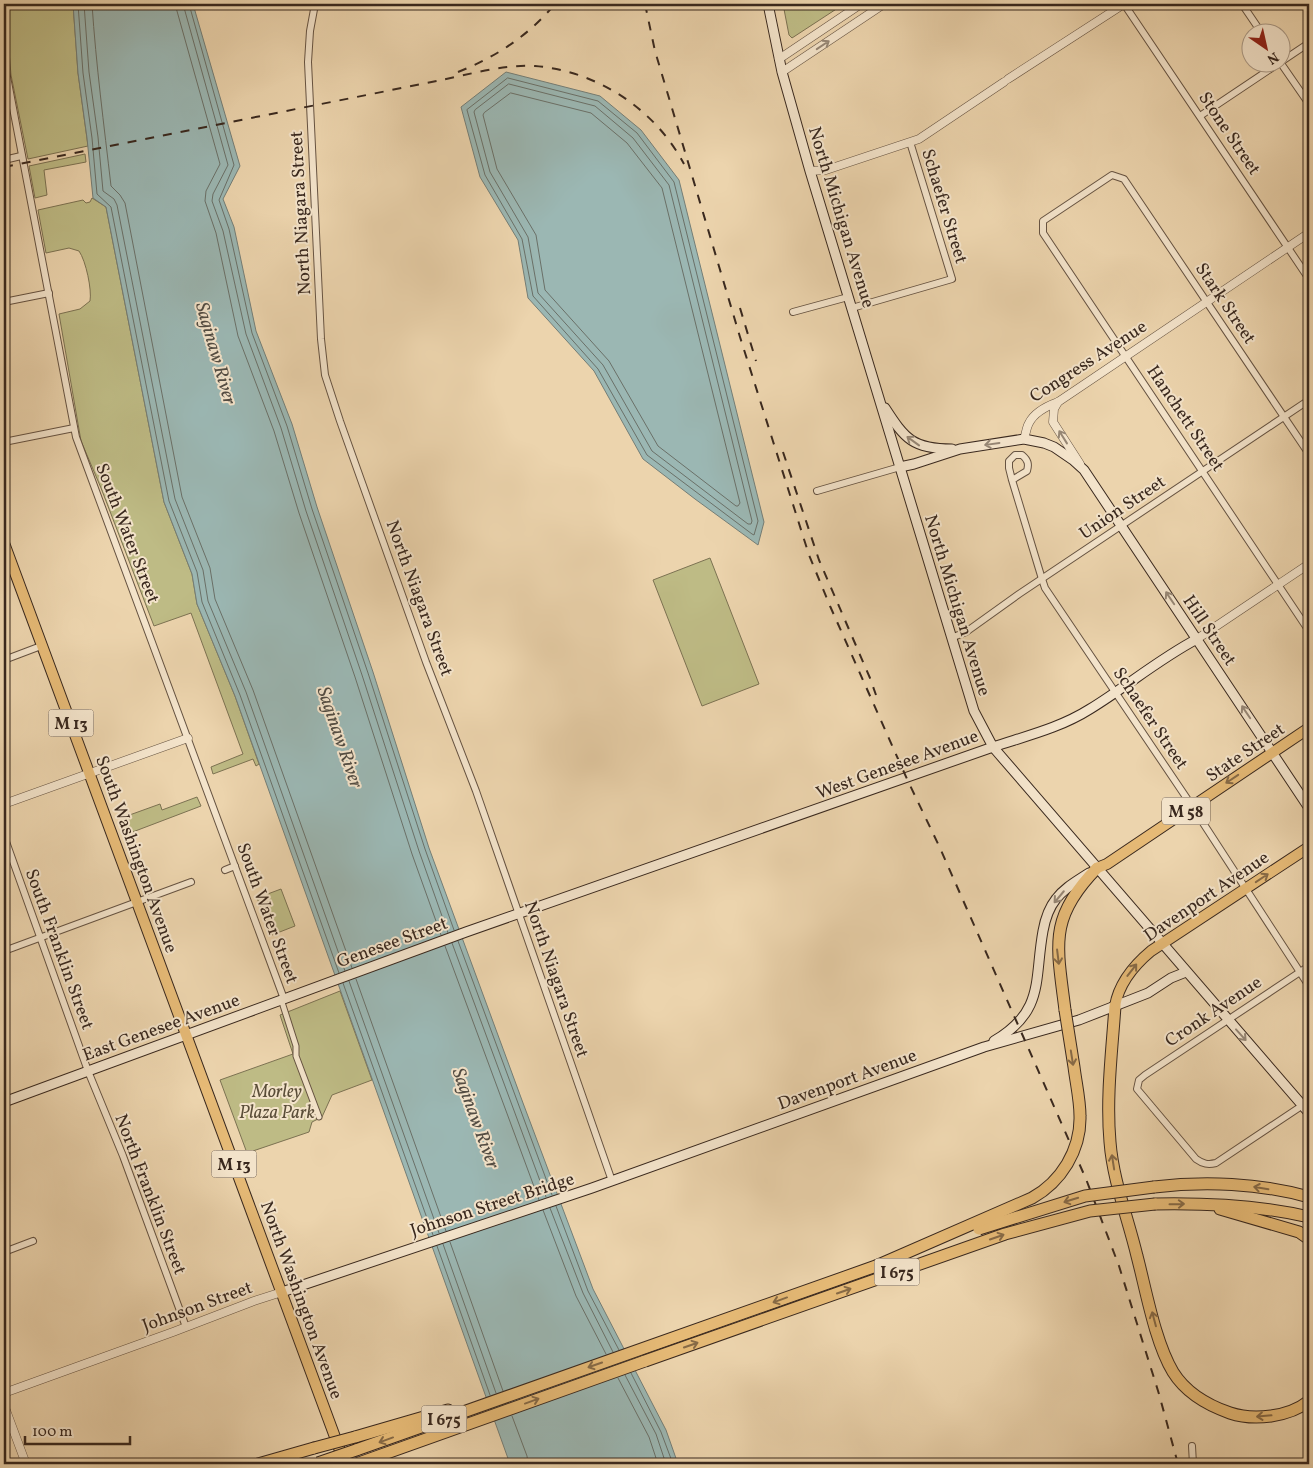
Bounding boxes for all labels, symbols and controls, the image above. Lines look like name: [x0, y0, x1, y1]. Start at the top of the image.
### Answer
north arrow: [1240, 22, 1290, 72]
one-way arrow: [816, 40, 830, 50]
text: N: [1263, 47, 1282, 68]
street label: Stone Street: [1192, 87, 1266, 181]
street label: North Michigan Avenue: [801, 124, 880, 311]
street label: North Niagara Street: [285, 130, 318, 296]
street label: Schaefer Street: [914, 146, 973, 267]
street label: Stark Street: [1188, 258, 1261, 350]
water label: Saginaw River: [188, 299, 242, 409]
street label: Congress Avenue: [1025, 315, 1152, 410]
street label: Hanchett Street: [1140, 361, 1230, 477]
one-way arrow: [1057, 430, 1068, 444]
one-way arrow: [906, 436, 920, 446]
one-way arrow: [984, 439, 1000, 449]
street label: South Water Street: [88, 460, 165, 607]
street label: Union Street: [1075, 470, 1171, 546]
street label: North Michigan Avenue: [917, 512, 996, 699]
street label: North Niagara Street: [379, 517, 458, 680]
street label: Hill Street: [1176, 590, 1242, 671]
one-way arrow: [1164, 592, 1174, 606]
street label: Schaefer Street: [1106, 663, 1193, 775]
water label: Saginaw River: [310, 683, 369, 793]
one-way arrow: [1241, 705, 1251, 719]
road number: M 13: [48, 710, 94, 736]
street label: State Street: [1201, 718, 1290, 789]
street label: West Genesee Avenue: [813, 724, 982, 806]
street label: South Washington Avenue: [88, 752, 183, 957]
one-way arrow: [1226, 775, 1240, 785]
road number: M 58: [1162, 798, 1210, 824]
street label: South Water Street: [229, 840, 304, 987]
street label: Davenport Avenue: [1139, 846, 1275, 949]
street label: South Franklin Street: [18, 866, 99, 1033]
one-way arrow: [1255, 873, 1269, 884]
one-way arrow: [1053, 890, 1064, 903]
street label: North Niagara Street: [517, 898, 594, 1061]
street label: Genesee Street: [333, 912, 452, 975]
one-way arrow: [1053, 948, 1063, 964]
one-way arrow: [1127, 963, 1137, 977]
street label: Cronk Avenue: [1160, 971, 1267, 1054]
street label: East Genesee Avenue: [79, 988, 244, 1068]
one-way arrow: [1236, 1028, 1247, 1041]
street label: Davenport Avenue: [774, 1044, 921, 1117]
one-way arrow: [1068, 1050, 1078, 1066]
water label: Saginaw River: [445, 1065, 506, 1174]
park label: Morley Plaza Park: [239, 1080, 315, 1126]
street label: North Franklin Street: [107, 1111, 192, 1278]
road number: M 13: [212, 1150, 256, 1178]
one-way arrow: [1108, 1154, 1118, 1170]
street label: Johnson Street Bridge: [407, 1167, 578, 1244]
one-way arrow: [1254, 1182, 1270, 1192]
one-way arrow: [1064, 1196, 1079, 1205]
street label: North Washington Avenue: [253, 1198, 348, 1403]
one-way arrow: [1168, 1199, 1184, 1208]
one-way arrow: [989, 1232, 1005, 1241]
road number: I 675: [874, 1258, 920, 1286]
street label: Johnson Street: [139, 1276, 256, 1339]
one-way arrow: [836, 1286, 851, 1295]
one-way arrow: [773, 1296, 788, 1305]
one-way arrow: [1149, 1312, 1158, 1328]
one-way arrow: [682, 1340, 698, 1349]
one-way arrow: [587, 1361, 603, 1371]
one-way arrow: [524, 1396, 539, 1405]
road number: I 675: [422, 1406, 466, 1432]
one-way arrow: [1256, 1411, 1272, 1421]
scale bar: [25, 1413, 130, 1445]
text: 100 m: [32, 1422, 72, 1443]
one-way arrow: [379, 1436, 395, 1445]

